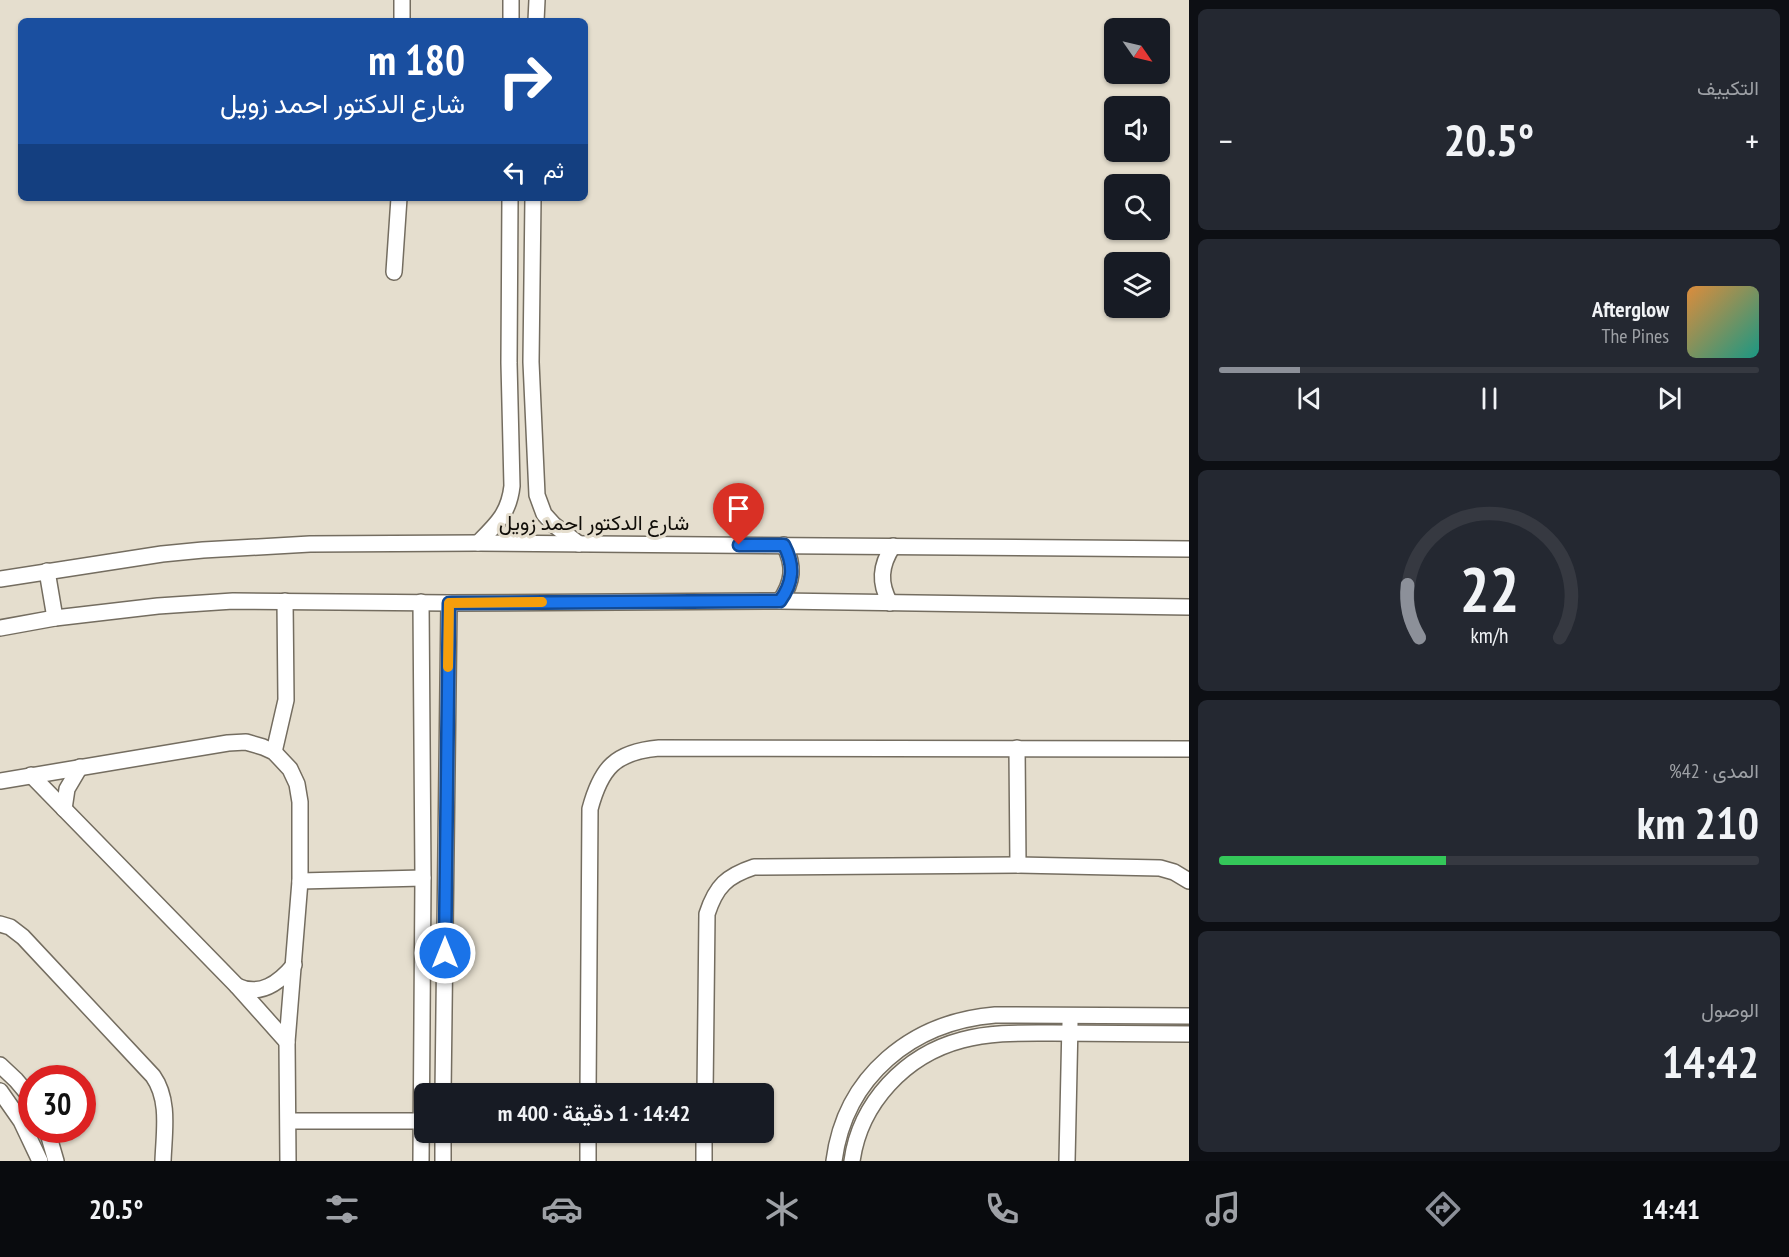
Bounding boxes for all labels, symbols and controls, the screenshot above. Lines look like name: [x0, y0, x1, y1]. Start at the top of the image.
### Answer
north arrow: [1104, 18, 1170, 84]
map controls: [1104, 18, 1170, 318]
text: 180 m: [368, 32, 465, 87]
icon: right: [486, 42, 564, 120]
text: التكييف: [1697, 75, 1759, 101]
text: شارع الدكتور احمد زويل: [220, 86, 465, 120]
button: sound: [1104, 96, 1170, 162]
text: 20.5°: [1444, 110, 1534, 168]
text: −: [1219, 119, 1233, 162]
text: +: [1745, 119, 1759, 162]
icon: left: [498, 156, 531, 189]
text: ثم: [543, 156, 564, 184]
button: search: [1104, 174, 1170, 240]
button: layers: [1104, 252, 1170, 318]
text: Afterglow: [1592, 295, 1669, 323]
text: The Pines: [1602, 323, 1669, 349]
icon: previous: [1293, 382, 1326, 415]
icon: pause: [1473, 382, 1506, 415]
icon: next: [1653, 382, 1686, 415]
pin: [713, 483, 764, 545]
icon: arrive: [722, 492, 755, 525]
street label: شارع الدكتور احمد زويل: [499, 509, 689, 537]
text: 22: [1459, 548, 1519, 629]
text: km/h: [1470, 621, 1508, 649]
text: المدى · 42%: [1669, 758, 1759, 784]
text: 210 km: [1637, 793, 1759, 851]
position arrow: [413, 921, 477, 985]
text: الوصول: [1701, 997, 1759, 1023]
text: 14:42: [1662, 1032, 1759, 1090]
speed limit sign: 30: [18, 1065, 96, 1143]
text: 14:42 · 1 دقيقة · 400 m: [498, 1099, 690, 1127]
icon: filters: [321, 1188, 363, 1230]
icon: car: [541, 1188, 583, 1230]
icon: climate: [761, 1188, 803, 1230]
icon: phone: [981, 1188, 1023, 1230]
icon: music: [1202, 1188, 1244, 1230]
icon: directions: [1422, 1188, 1464, 1230]
text: 20.5°: [89, 1192, 143, 1226]
text: 14:41: [1642, 1192, 1700, 1226]

